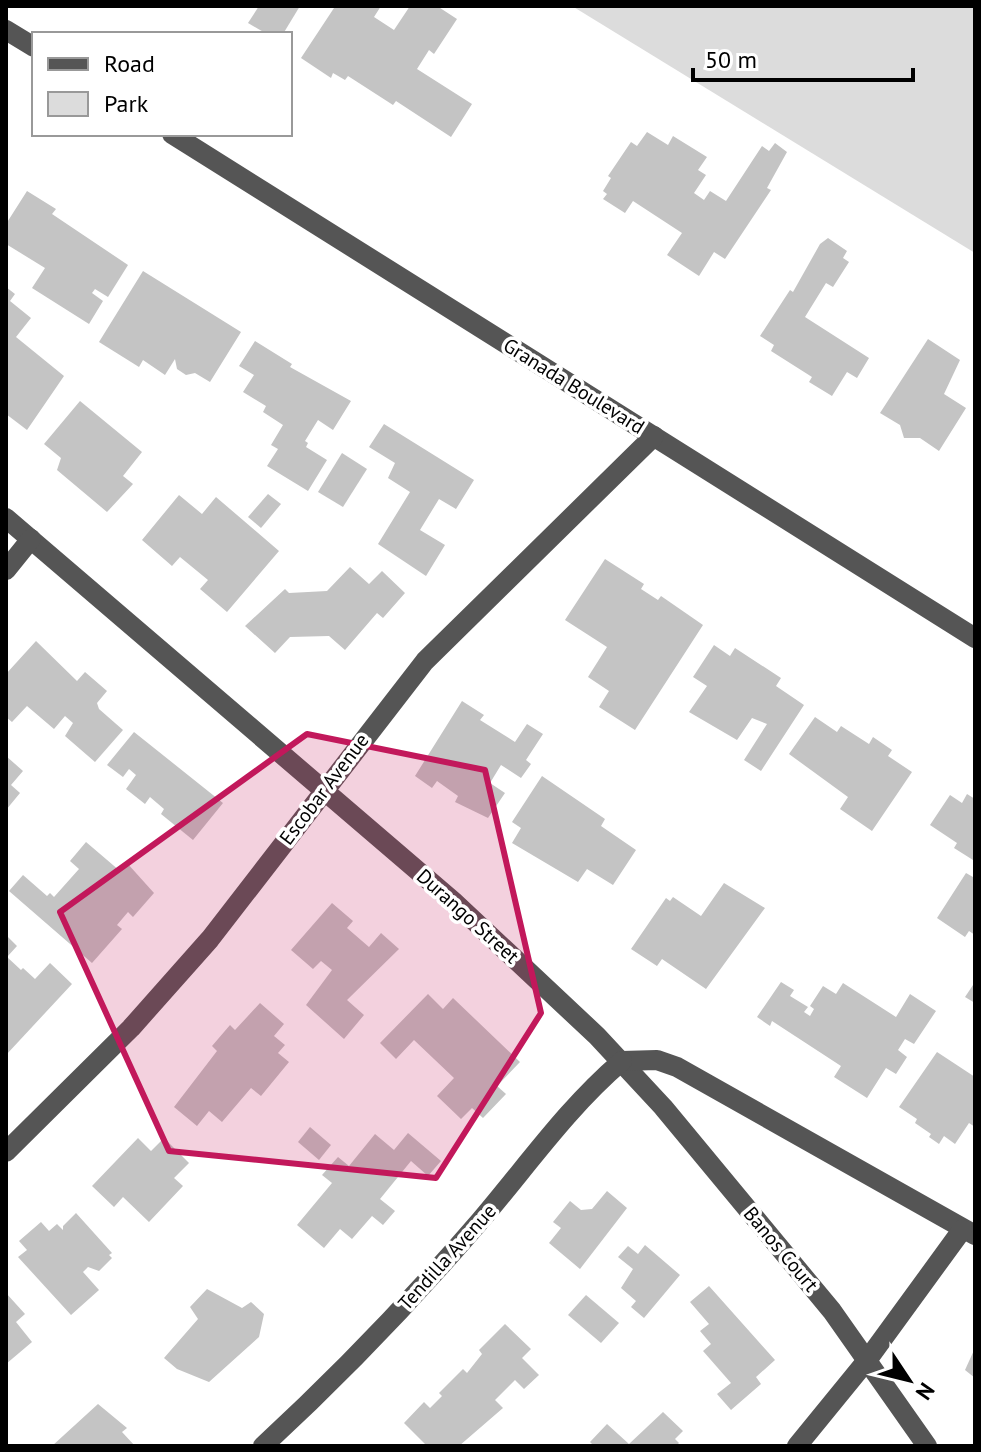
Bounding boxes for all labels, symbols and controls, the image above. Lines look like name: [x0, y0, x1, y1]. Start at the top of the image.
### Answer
legend: [32, 32, 292, 136]
scale bar: [693, 32, 913, 82]
text: 50 m: [705, 44, 757, 75]
text: Road: [104, 48, 155, 79]
text: Park: [104, 88, 149, 119]
street label: Granada Boulevard: [499, 332, 649, 440]
street label: Escobar Avenue: [274, 728, 374, 850]
street label: Durango Street: [411, 863, 525, 969]
street label: Tendilla Avenue: [392, 1198, 502, 1316]
street label: Banos Court: [738, 1201, 824, 1297]
north arrow: [869, 1340, 949, 1420]
text: N: [910, 1378, 941, 1405]

